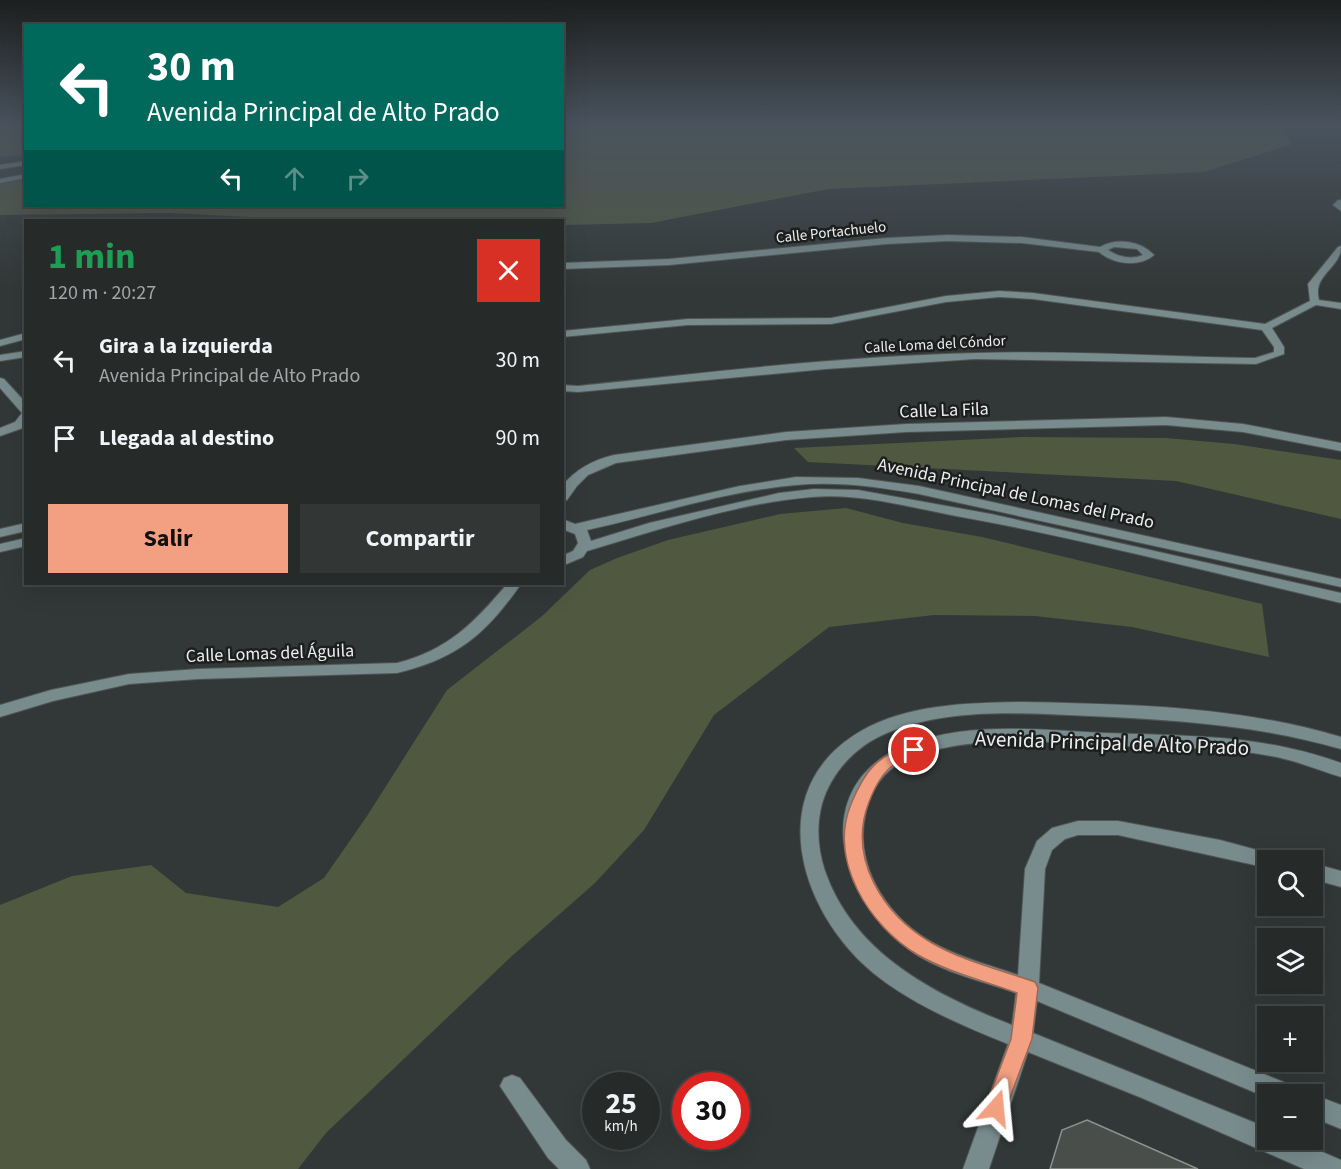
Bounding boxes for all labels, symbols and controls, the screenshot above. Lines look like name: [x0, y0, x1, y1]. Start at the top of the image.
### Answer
text: 30 m: [147, 37, 236, 97]
icon: left: [48, 48, 126, 126]
text: Avenida Principal de Alto Prado: [147, 93, 500, 132]
icon: left: [215, 162, 248, 195]
icon: ahead: [278, 162, 311, 195]
icon: right: [341, 162, 374, 195]
street label: Calle Portachuelo: [775, 216, 887, 249]
text: 1 min: [48, 231, 136, 282]
button: close: [477, 239, 540, 302]
text: 120 m · 20:27: [48, 279, 156, 307]
text: Gira a la izquierda: [99, 330, 273, 362]
street label: Calle Loma del Cóndor: [864, 330, 1007, 359]
icon: left: [48, 344, 81, 377]
text: 30 m: [495, 344, 540, 376]
text: Avenida Principal de Alto Prado: [99, 362, 360, 390]
street label: Calle La Fila: [899, 396, 989, 425]
icon: arrive: [48, 422, 81, 455]
text: Llegada al destino: [99, 422, 274, 454]
text: 90 m: [495, 422, 540, 454]
street label: Avenida Principal de Lomas del Prado: [875, 452, 1156, 535]
button: Salir: [48, 504, 288, 573]
button: Compartir: [300, 504, 540, 573]
street label: Calle Lomas del Águila: [185, 638, 355, 669]
street label: Avenida Principal de Alto Prado: [974, 723, 1250, 763]
pin: [888, 724, 939, 775]
icon: arrive: [897, 733, 930, 766]
map controls: [1257, 850, 1323, 1150]
button: search: [1257, 850, 1323, 916]
button: layers: [1257, 928, 1323, 994]
button: +: [1257, 1006, 1323, 1072]
speed limit sign: 30: [672, 1072, 750, 1150]
position arrow: [964, 1076, 1028, 1140]
text: 25: [605, 1082, 637, 1125]
button: −: [1257, 1084, 1323, 1150]
text: km/h: [604, 1116, 638, 1137]

